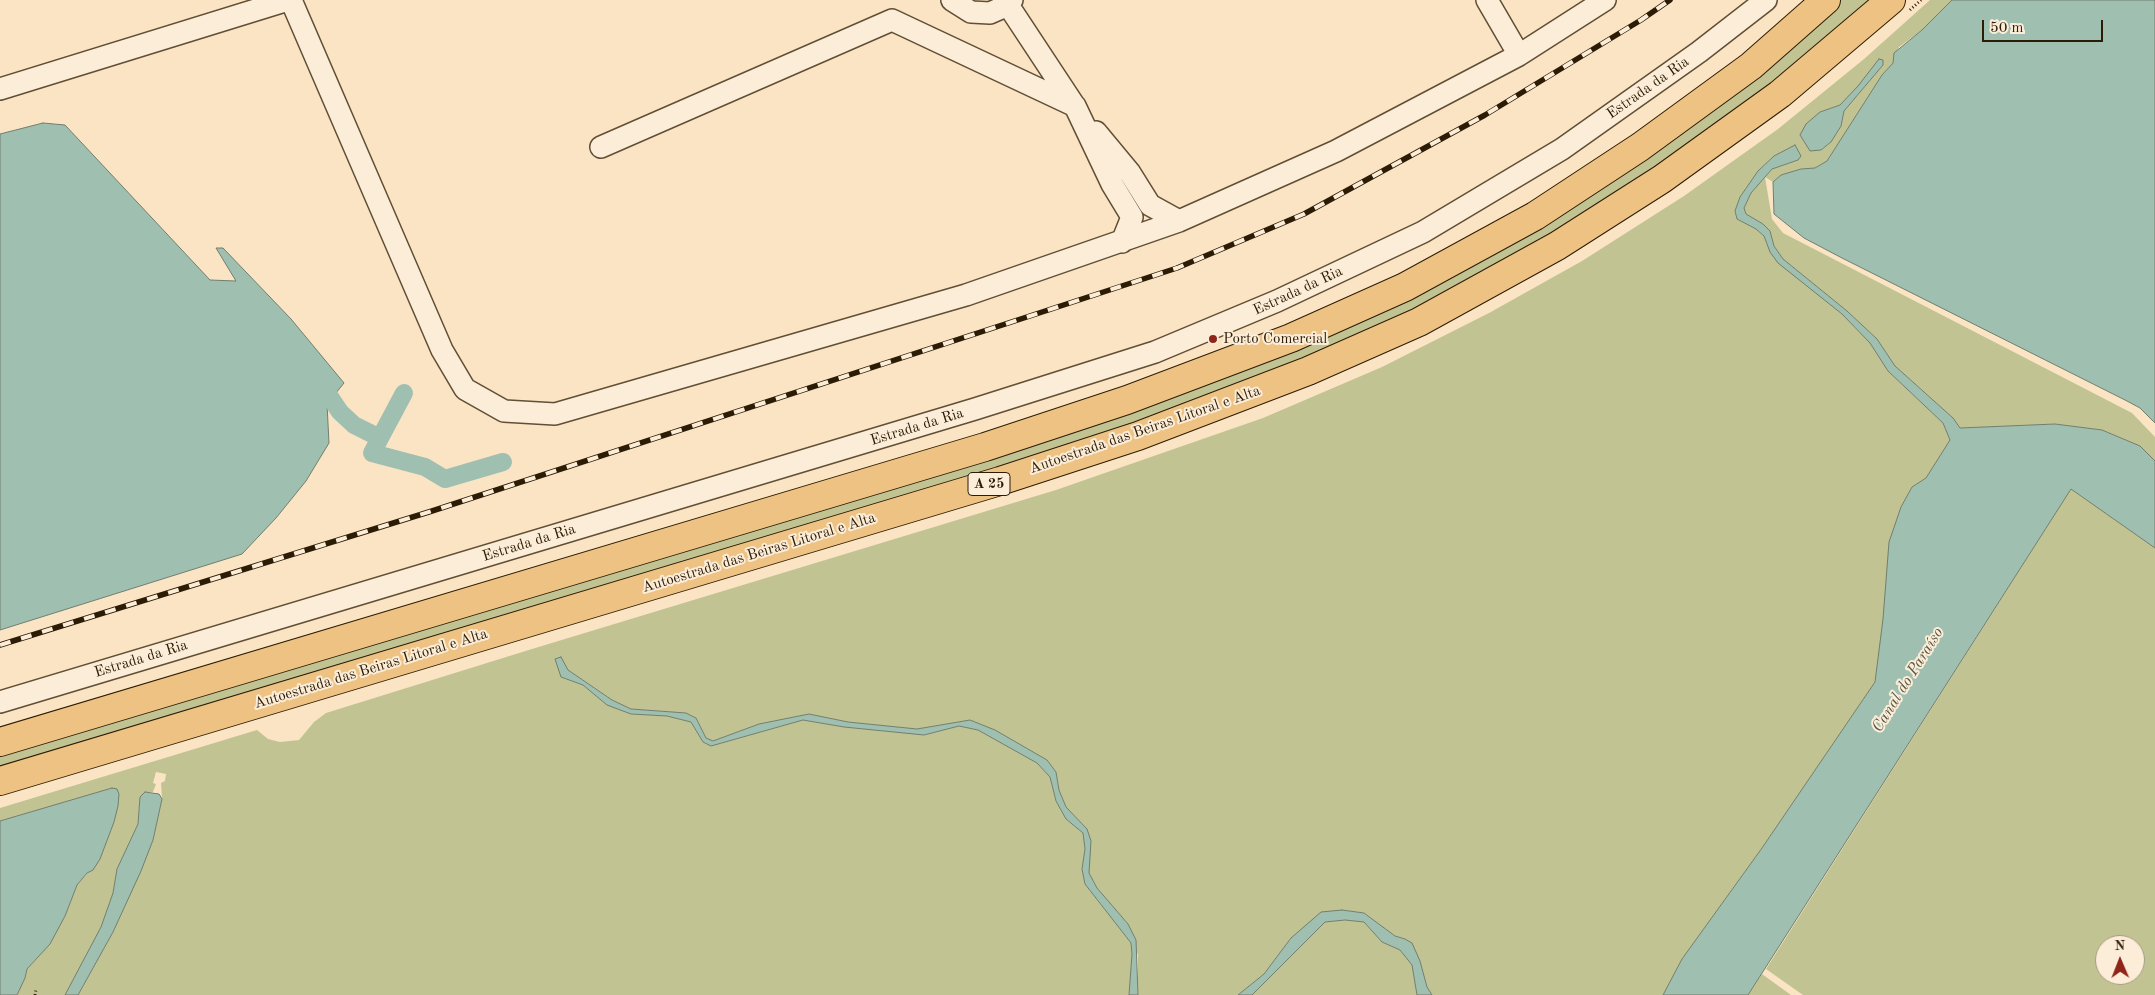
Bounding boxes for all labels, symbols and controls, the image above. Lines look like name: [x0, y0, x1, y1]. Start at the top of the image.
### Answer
scale bar: [1985, 10, 2106, 42]
text: 50 m: [1990, 21, 2024, 36]
street label: Estrada da Ria: [1603, 53, 1693, 123]
street label: Estrada da Ria: [1250, 262, 1346, 320]
place label: Porto Comercial: [1223, 330, 1327, 348]
marker: Porto Comercial: [1207, 333, 1219, 345]
street label: Autoestrada das Beiras Litoral e Alta: [1027, 382, 1263, 478]
street label: Estrada da Ria: [868, 404, 966, 450]
road number: A 25: [968, 472, 1010, 496]
street label: Autoestrada das Beiras Litoral e Alta: [640, 509, 878, 597]
street label: Estrada da Ria: [480, 520, 578, 566]
water label: Canal do Paraíso: [1868, 624, 1948, 736]
street label: Autoestrada das Beiras Litoral e Alta: [252, 625, 490, 713]
street label: Estrada da Ria: [92, 636, 190, 682]
north arrow: [2095, 935, 2145, 985]
text: N: [2114, 939, 2125, 953]

